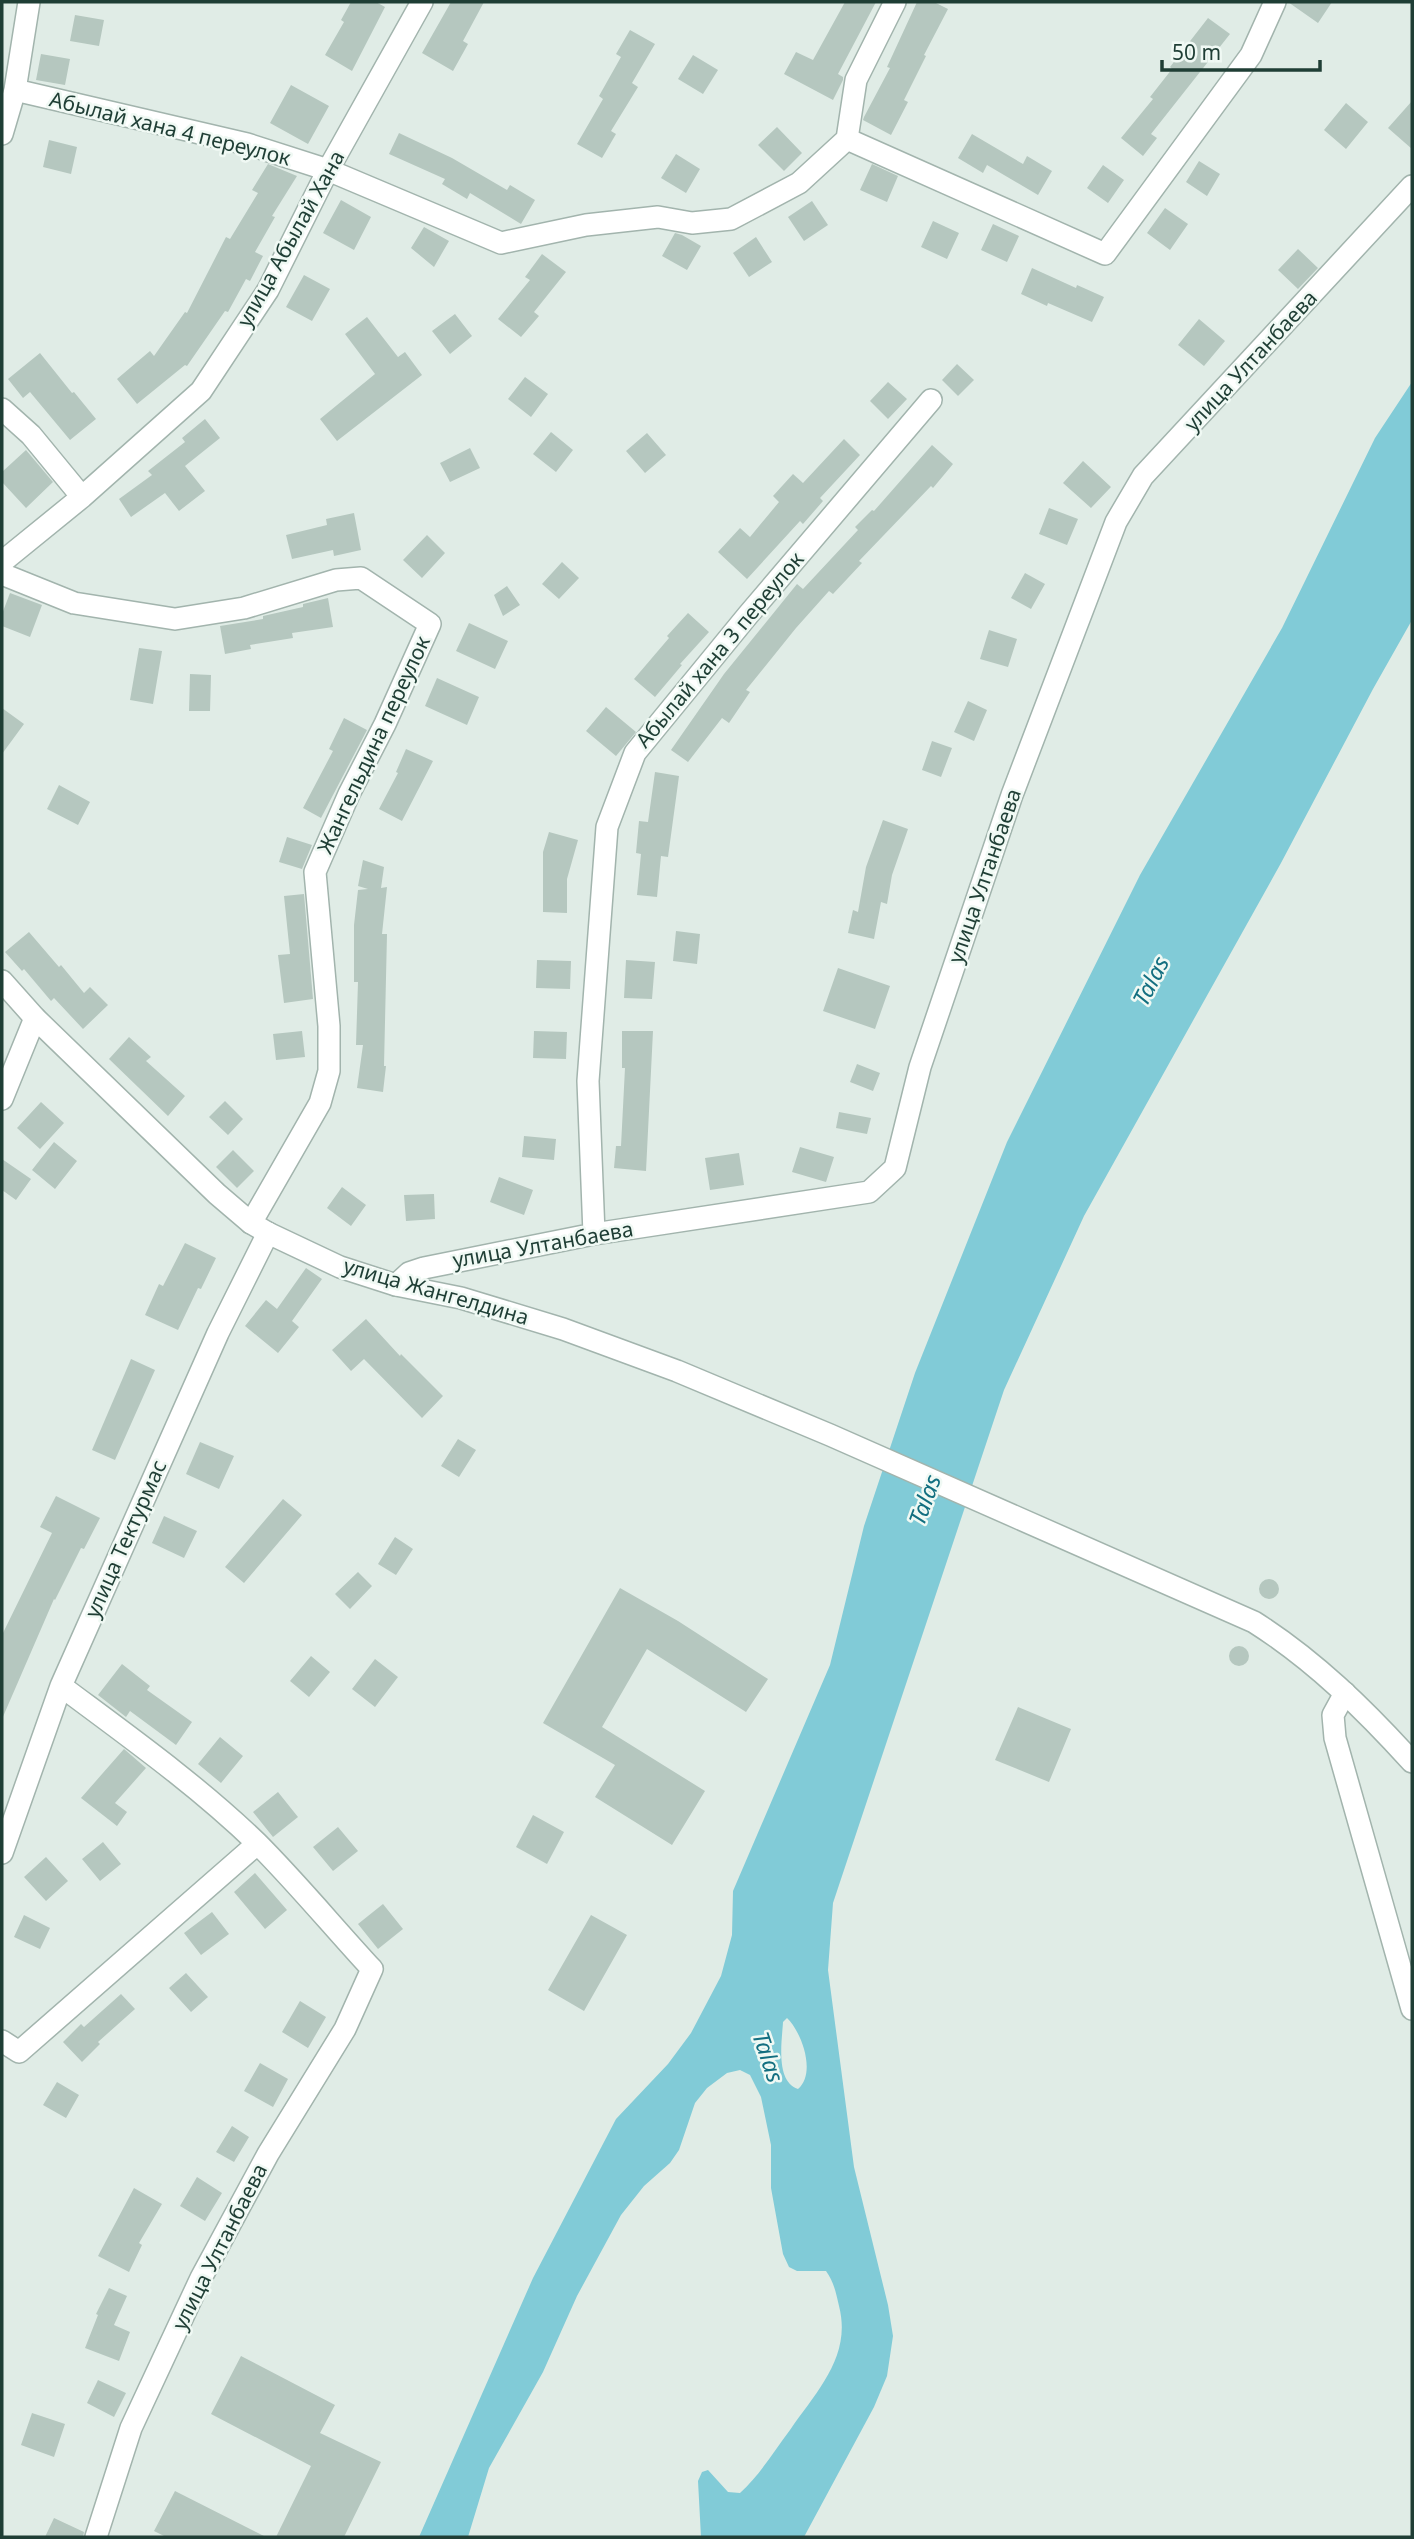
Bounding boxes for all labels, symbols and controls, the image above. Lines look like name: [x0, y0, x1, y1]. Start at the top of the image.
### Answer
scale bar: [1162, 28, 1320, 72]
text: 50 m: [1172, 38, 1221, 66]
street label: Абылай хана 4 переулок: [47, 85, 294, 172]
street label: улица Абылай Хана: [230, 145, 350, 332]
street label: улица Ултанбаева: [1178, 284, 1323, 437]
street label: Абылай хана 3 переулок: [629, 546, 809, 753]
street label: Жангельдина переулок: [310, 631, 436, 858]
street label: улица Ултанбаева: [941, 785, 1027, 967]
water label: Talas: [1124, 950, 1176, 1011]
street label: улица Ултанбаева: [450, 1214, 635, 1274]
street label: улица Жангелдина: [340, 1251, 532, 1331]
street label: улица Тектурмас: [78, 1455, 172, 1622]
water label: Talas: [900, 1470, 948, 1529]
water label: Talas: [745, 2027, 793, 2086]
street label: улица Ултанбаева: [165, 2159, 273, 2334]

